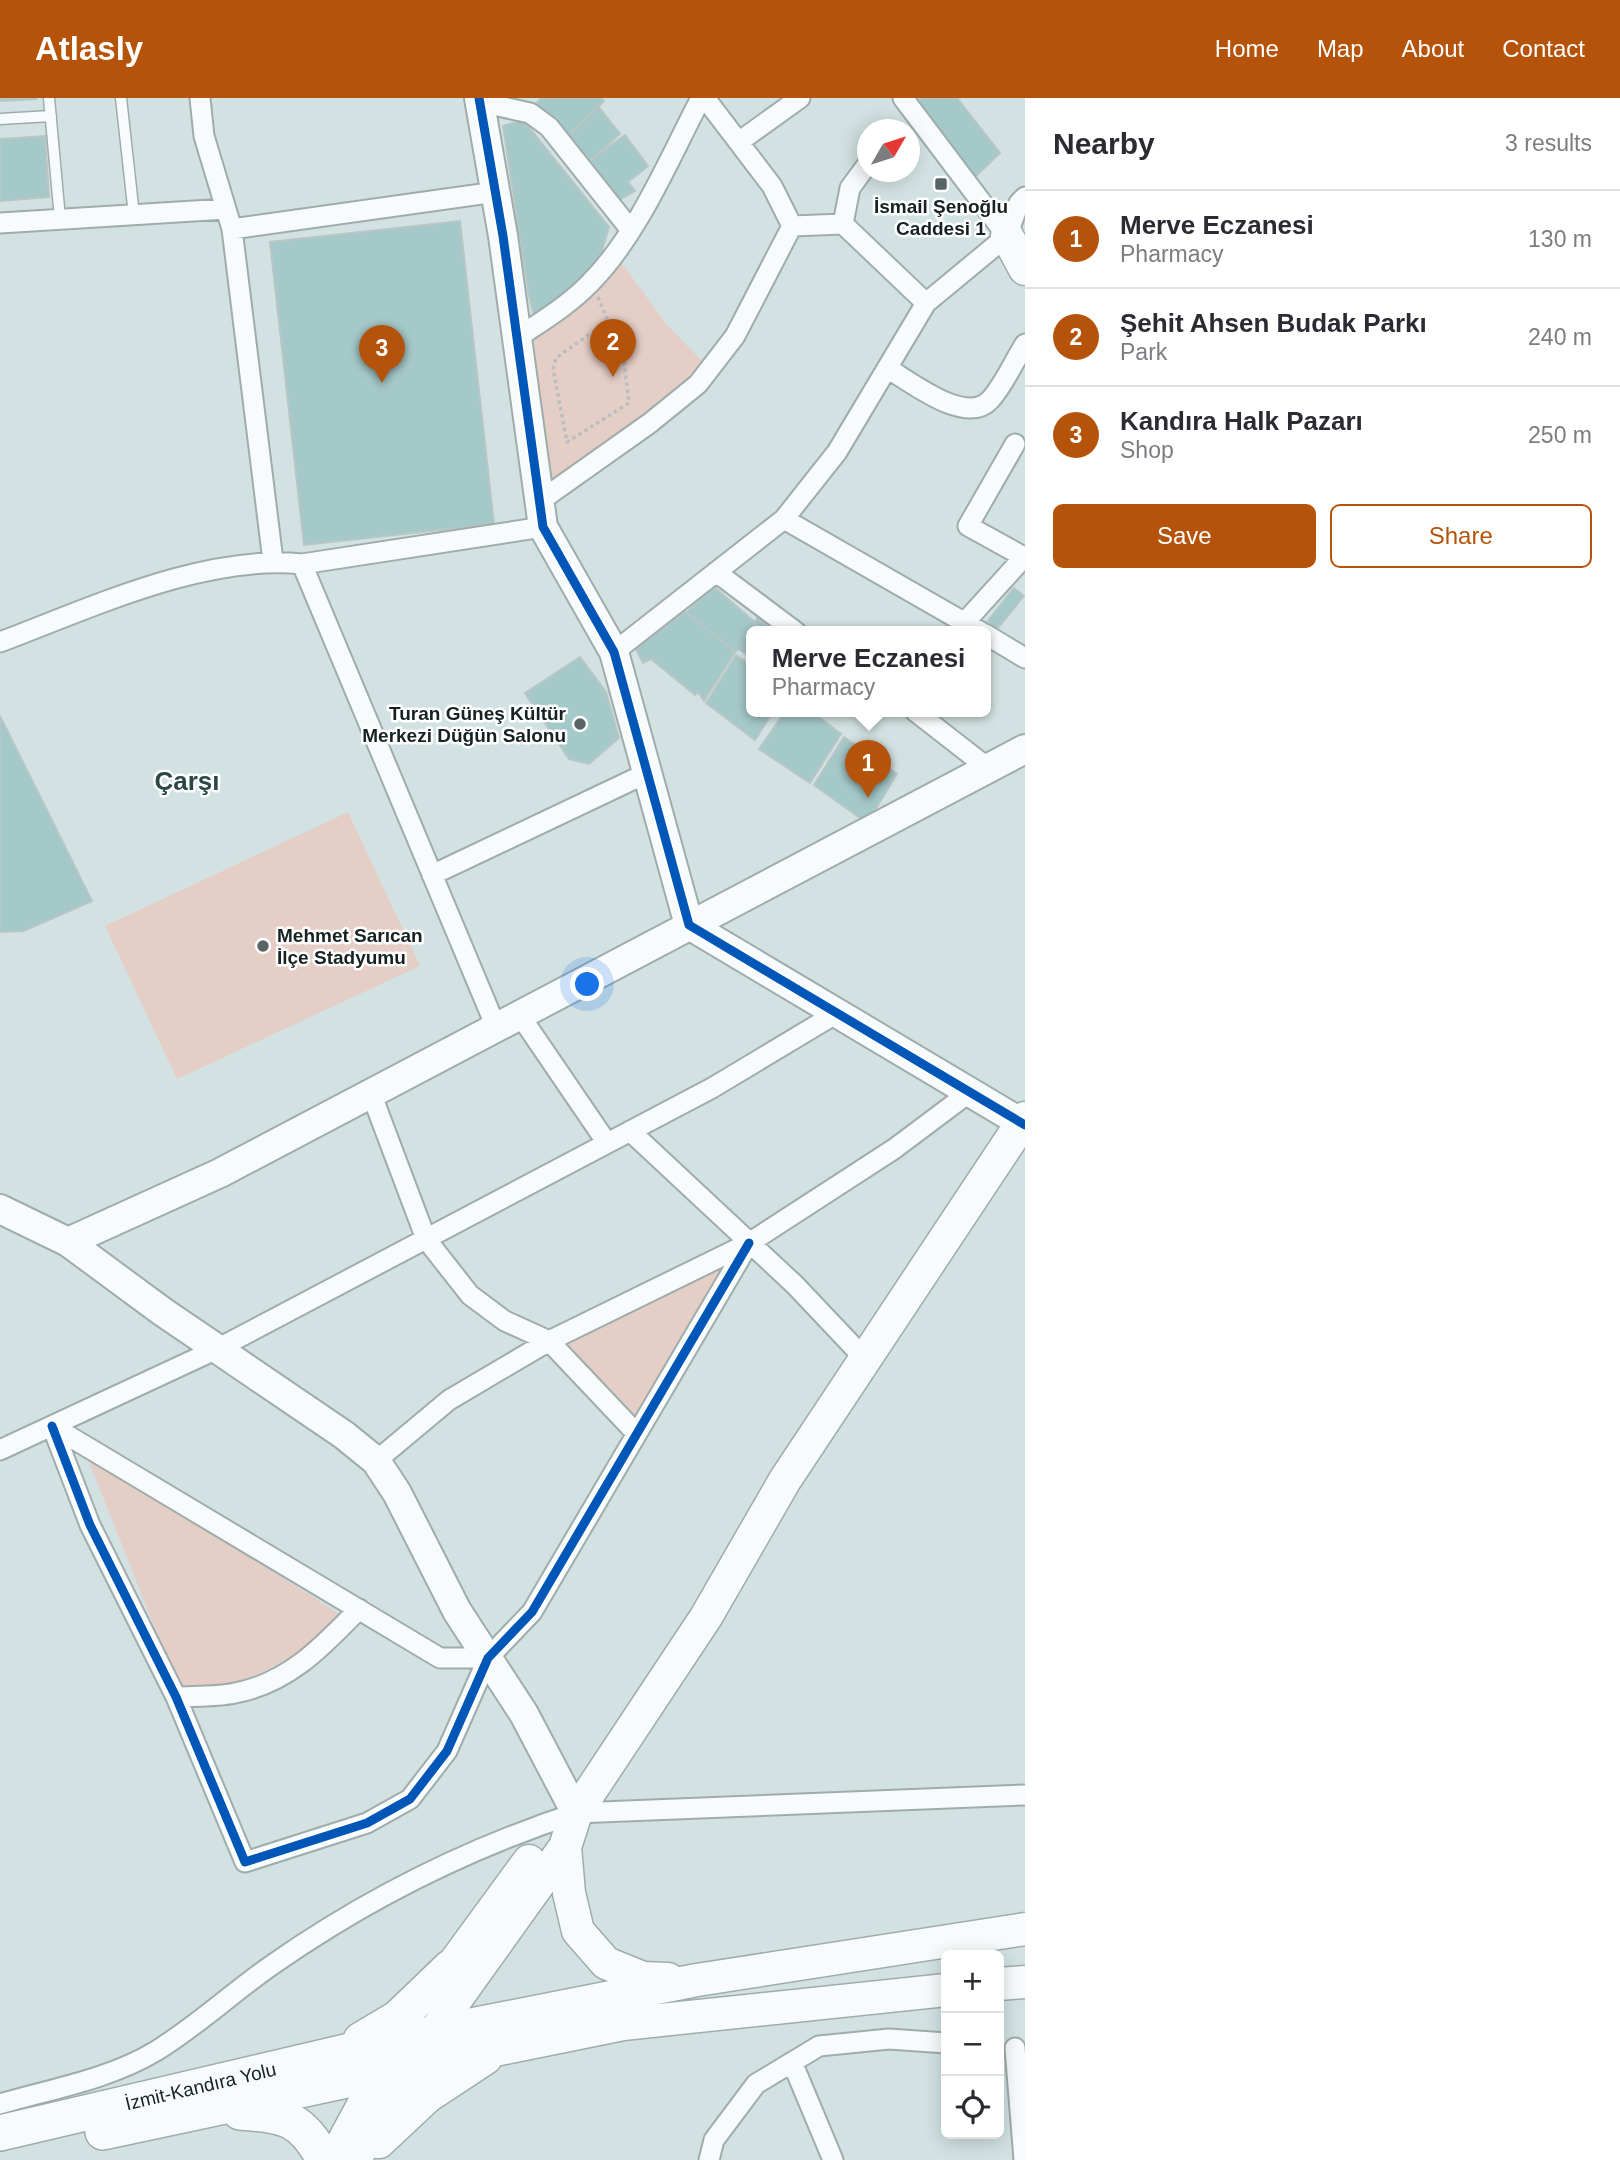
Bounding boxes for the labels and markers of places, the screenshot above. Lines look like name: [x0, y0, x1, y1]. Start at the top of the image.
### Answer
marker: İsmail Şenoğlu Caddesi 1: [933, 176, 949, 192]
place label: İsmail Şenoğlu Caddesi 1: [874, 196, 1008, 239]
pin: 2: [590, 319, 636, 377]
pin: 3: [359, 325, 405, 383]
place label: Turan Güneş Kültür Merkezi Düğün Salonu: [362, 703, 567, 746]
marker: Turan Güneş Kültür Merkezi Düğün Salonu: [572, 716, 588, 732]
pin: 1: [845, 740, 891, 798]
place label: Mehmet Sarıcan İlçe Stadyumu: [277, 925, 423, 968]
marker: Mehmet Sarıcan İlçe Stadyumu: [255, 938, 271, 954]

